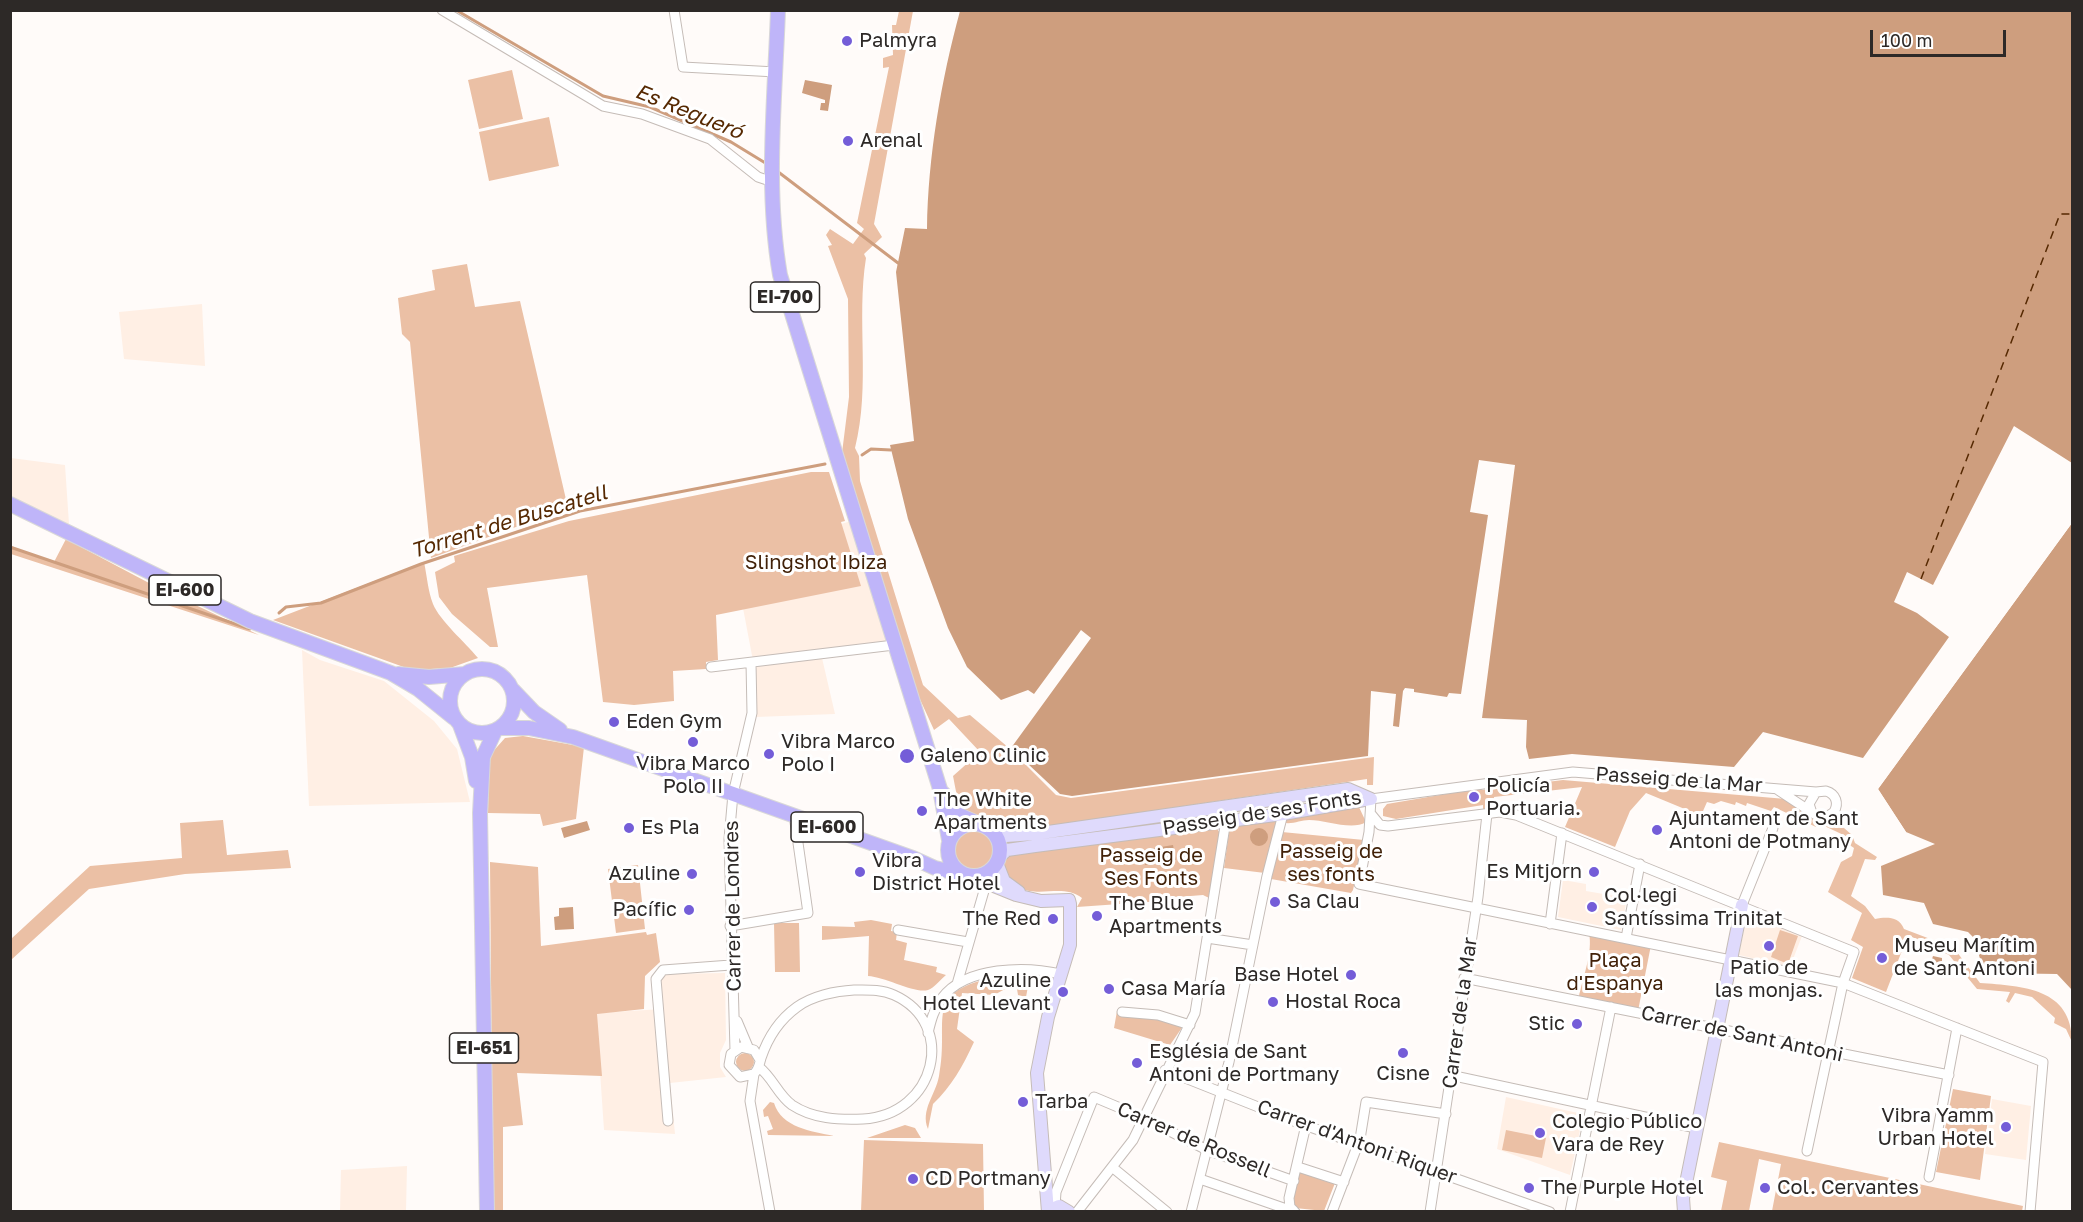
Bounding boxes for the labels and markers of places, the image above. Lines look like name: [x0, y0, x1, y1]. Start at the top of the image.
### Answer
place label: Palmyra: [859, 29, 937, 53]
marker: Palmyra: [840, 34, 854, 48]
place label: Arenal: [860, 129, 923, 153]
marker: Arenal: [841, 134, 855, 148]
place label: Eden Gym: [626, 710, 722, 734]
marker: Eden Gym: [607, 715, 621, 729]
place label: Vibra Marco Polo I: [781, 730, 895, 777]
marker: Vibra Marco Polo II: [686, 735, 700, 749]
place label: Galeno Clinic: [920, 744, 1046, 768]
marker: Vibra Marco Polo I: [762, 747, 776, 761]
marker: Galeno Clinic: [898, 747, 916, 765]
place label: Vibra Marco Polo II: [636, 752, 750, 799]
place label: Policía Portuaria.: [1486, 774, 1581, 821]
place label: The White Apartments: [934, 788, 1047, 835]
marker: Policía Portuaria.: [1467, 790, 1481, 804]
marker: The White Apartments: [915, 804, 929, 818]
place label: Ajuntament de Sant Antoni de Potmany: [1669, 807, 1859, 854]
place label: Es Pla: [641, 816, 700, 840]
marker: Es Pla: [622, 821, 636, 835]
marker: Ajuntament de Sant Antoni de Potmany: [1650, 823, 1664, 837]
place label: Vibra District Hotel: [872, 849, 1000, 896]
place label: Es Mitjorn: [1486, 860, 1582, 884]
place label: Azuline: [608, 862, 680, 886]
marker: Vibra District Hotel: [853, 865, 867, 879]
marker: Es Mitjorn: [1587, 865, 1601, 879]
marker: Azuline: [685, 867, 699, 881]
place label: Col·legi Santíssima Trinitat: [1604, 884, 1783, 931]
place label: Sa Clau: [1287, 890, 1359, 914]
place label: The Blue Apartments: [1109, 892, 1222, 939]
marker: Sa Clau: [1268, 895, 1282, 909]
place label: Pacífic: [613, 898, 677, 922]
marker: Col·legi Santíssima Trinitat: [1585, 900, 1599, 914]
marker: Pacífic: [682, 903, 696, 917]
place label: The Red: [962, 907, 1041, 931]
marker: The Blue Apartments: [1090, 909, 1104, 923]
marker: The Red: [1046, 912, 1060, 926]
place label: Museu Marítim de Sant Antoni: [1894, 934, 2035, 981]
marker: Patio de las monjas.: [1762, 939, 1776, 953]
marker: Museu Marítim de Sant Antoni: [1875, 951, 1889, 965]
place label: Patio de las monjas.: [1715, 956, 1823, 1003]
place label: Base Hotel: [1234, 963, 1339, 987]
marker: Base Hotel: [1344, 968, 1358, 982]
place label: Azuline Hotel Llevant: [922, 969, 1051, 1016]
place label: Casa María: [1121, 977, 1226, 1001]
marker: Casa María: [1102, 982, 1116, 996]
marker: Azuline Hotel Llevant: [1056, 985, 1070, 999]
place label: Hostal Roca: [1285, 990, 1401, 1014]
marker: Hostal Roca: [1266, 995, 1280, 1009]
place label: Stic: [1528, 1012, 1565, 1036]
marker: Stic: [1570, 1017, 1584, 1031]
place label: Església de Sant Antoni de Portmany: [1149, 1040, 1339, 1087]
marker: Cisne: [1396, 1046, 1410, 1060]
marker: Església de Sant Antoni de Portmany: [1130, 1056, 1144, 1070]
place label: Cisne: [1376, 1062, 1430, 1086]
place label: Tarba: [1035, 1090, 1088, 1114]
marker: Tarba: [1016, 1095, 1030, 1109]
place label: Vibra Yamm Urban Hotel: [1878, 1104, 1994, 1151]
place label: Colegio Público Vara de Rey: [1552, 1110, 1702, 1157]
marker: Vibra Yamm Urban Hotel: [1999, 1120, 2013, 1134]
marker: Colegio Público Vara de Rey: [1533, 1126, 1547, 1140]
place label: CD Portmany: [925, 1167, 1051, 1191]
marker: CD Portmany: [906, 1172, 920, 1186]
place label: The Purple Hotel: [1541, 1176, 1704, 1200]
place label: Col. Cervantes: [1777, 1176, 1919, 1200]
marker: The Purple Hotel: [1522, 1181, 1536, 1195]
marker: Col. Cervantes: [1758, 1181, 1772, 1195]

